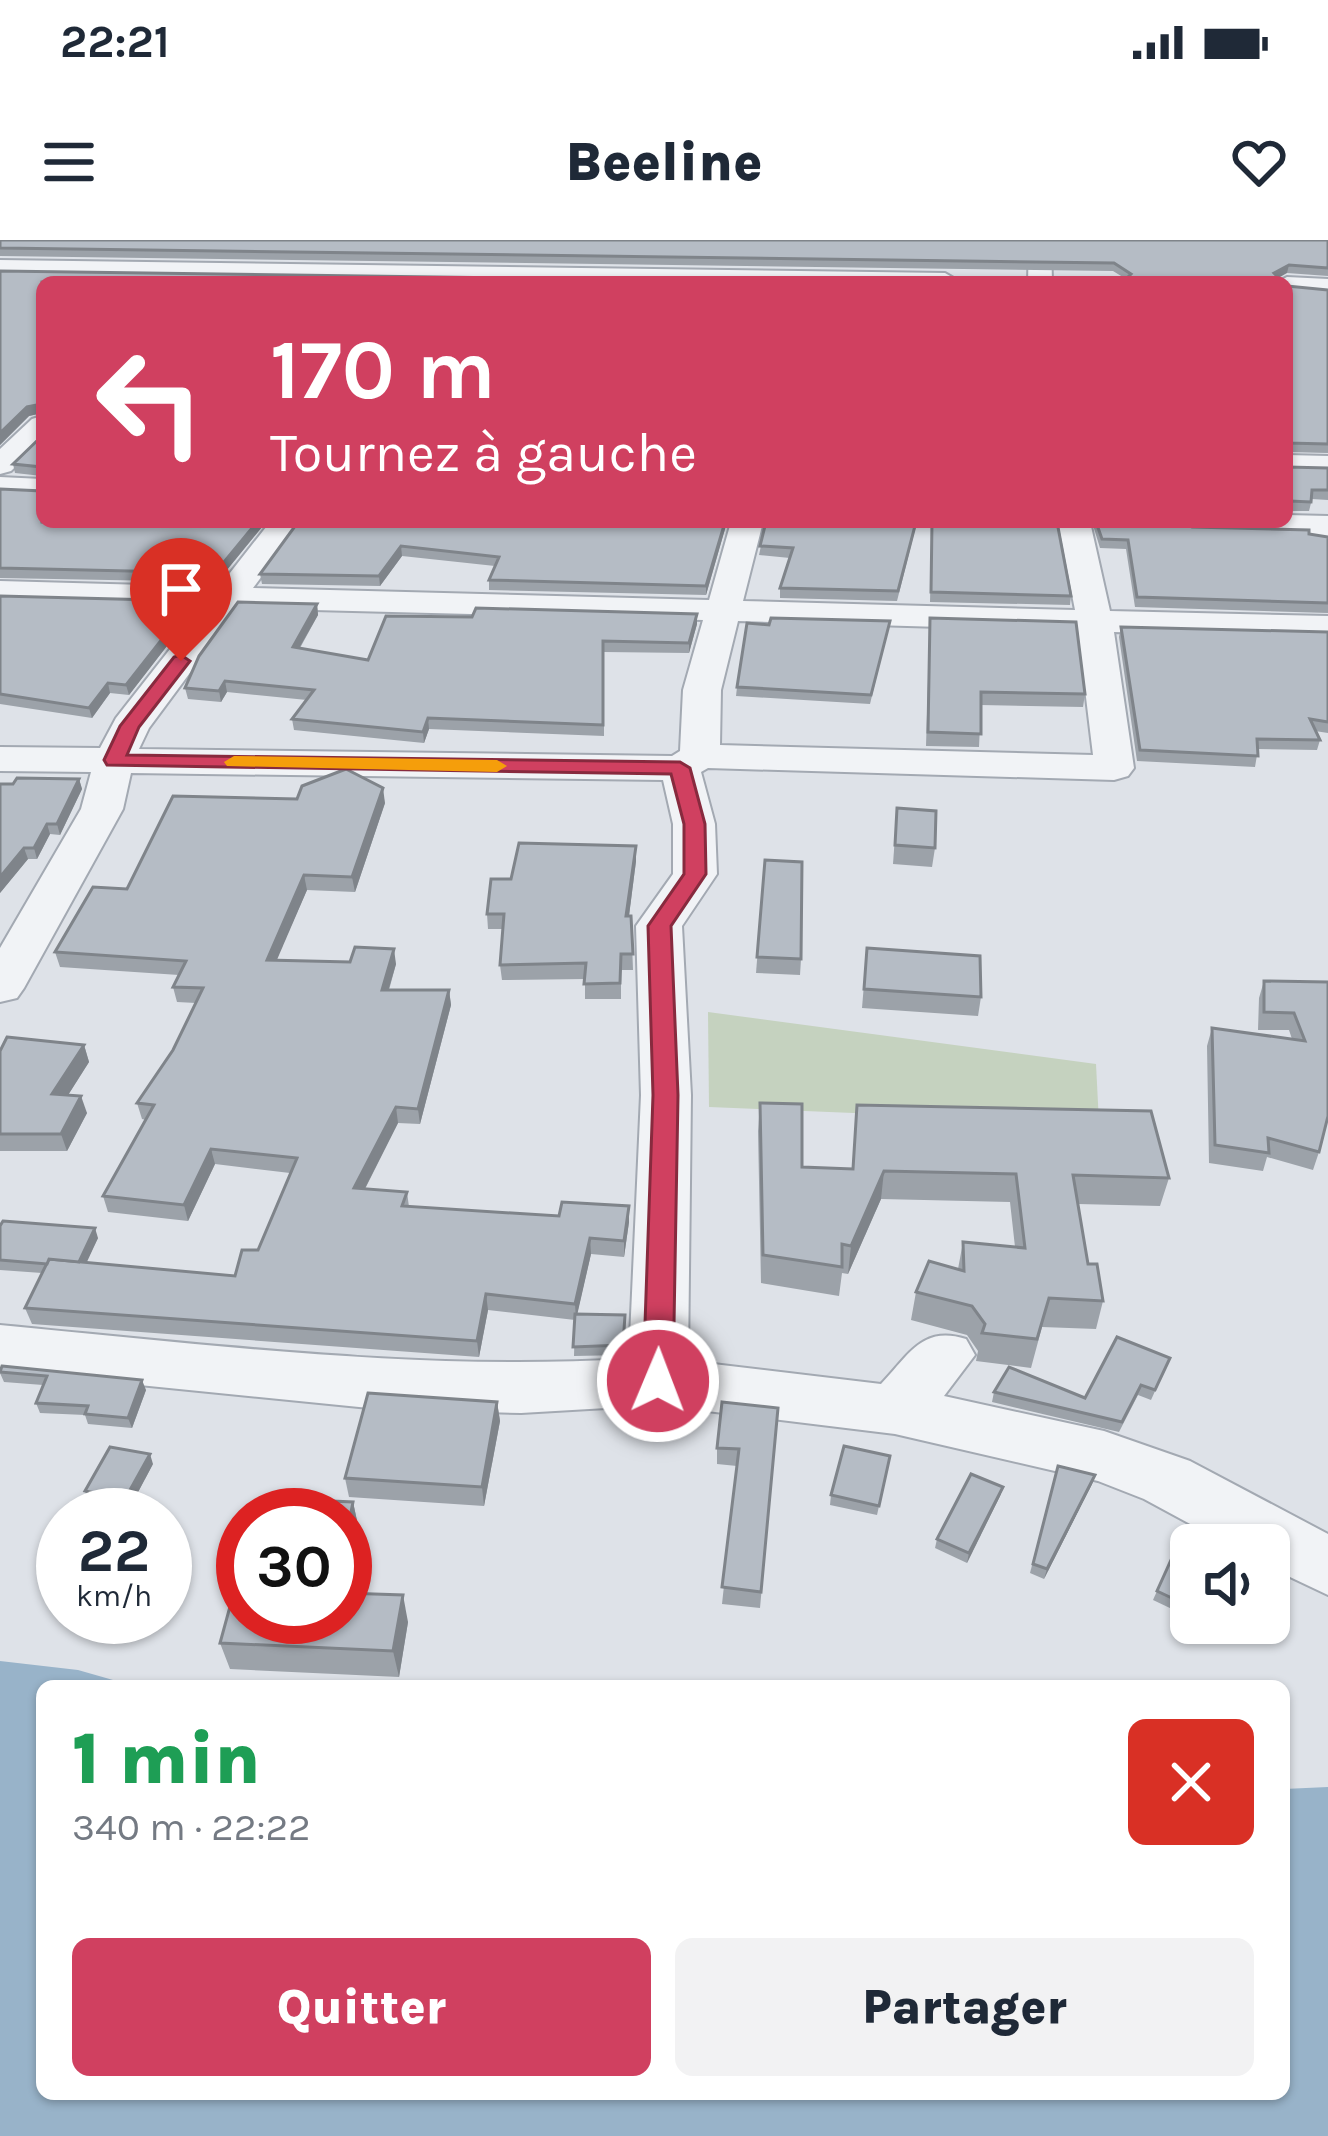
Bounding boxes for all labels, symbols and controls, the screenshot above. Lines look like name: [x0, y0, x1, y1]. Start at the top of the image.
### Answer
text: 22:21: [60, 16, 170, 68]
icon: menu: [36, 129, 102, 195]
icon: heart: [1226, 129, 1292, 195]
text: Beeline: [565, 130, 763, 194]
text: 170 m: [270, 321, 496, 419]
icon: left: [72, 324, 228, 480]
text: Tournez à gauche: [270, 421, 697, 485]
pin: [130, 538, 232, 661]
icon: arrive: [148, 556, 214, 622]
position arrow: [595, 1318, 721, 1444]
speed limit sign: 30: [216, 1488, 372, 1644]
text: 22: [78, 1516, 150, 1586]
map controls: [1170, 1524, 1290, 1644]
button: sound: [1170, 1524, 1290, 1644]
text: km/h: [76, 1578, 152, 1614]
text: 1 min: [72, 1717, 261, 1801]
button: close: [1128, 1719, 1254, 1845]
text: 340 m · 22:22: [72, 1804, 311, 1850]
button: Quitter: [72, 1938, 651, 2076]
button: Partager: [675, 1938, 1254, 2076]

